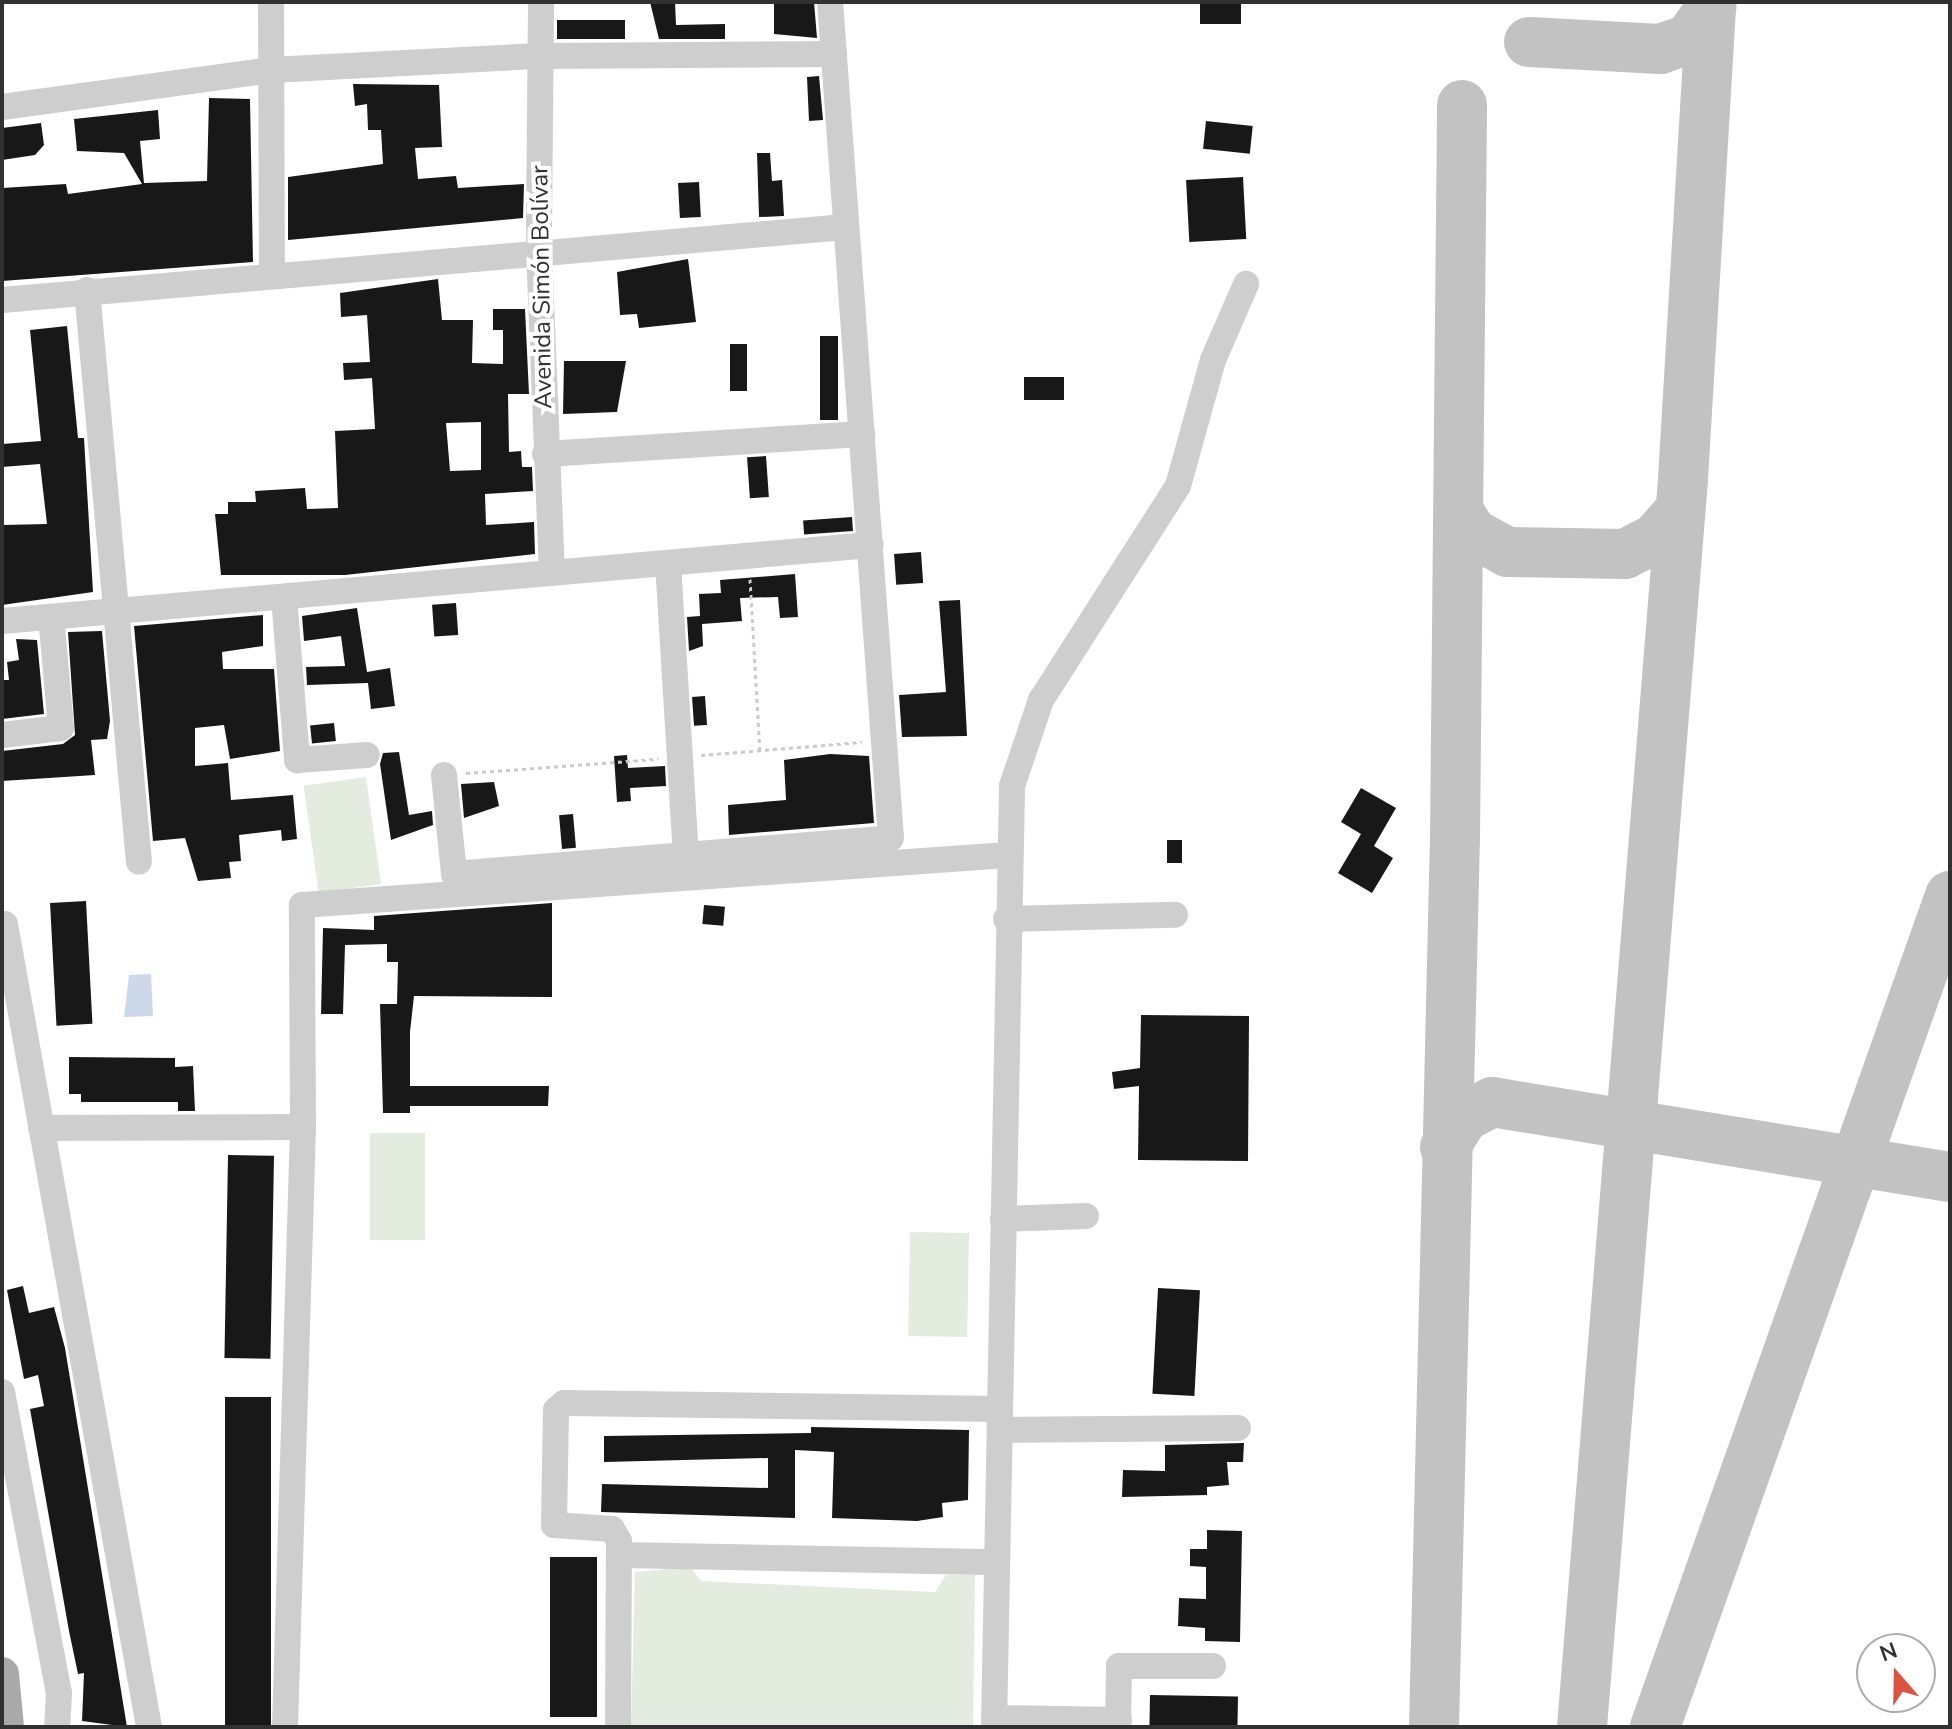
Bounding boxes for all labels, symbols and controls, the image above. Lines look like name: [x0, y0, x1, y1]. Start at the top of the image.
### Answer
street label: Avenida Simón Bolívar: [525, 165, 559, 409]
north arrow: [1856, 1633, 1936, 1713]
text: N: [1876, 1635, 1901, 1669]

